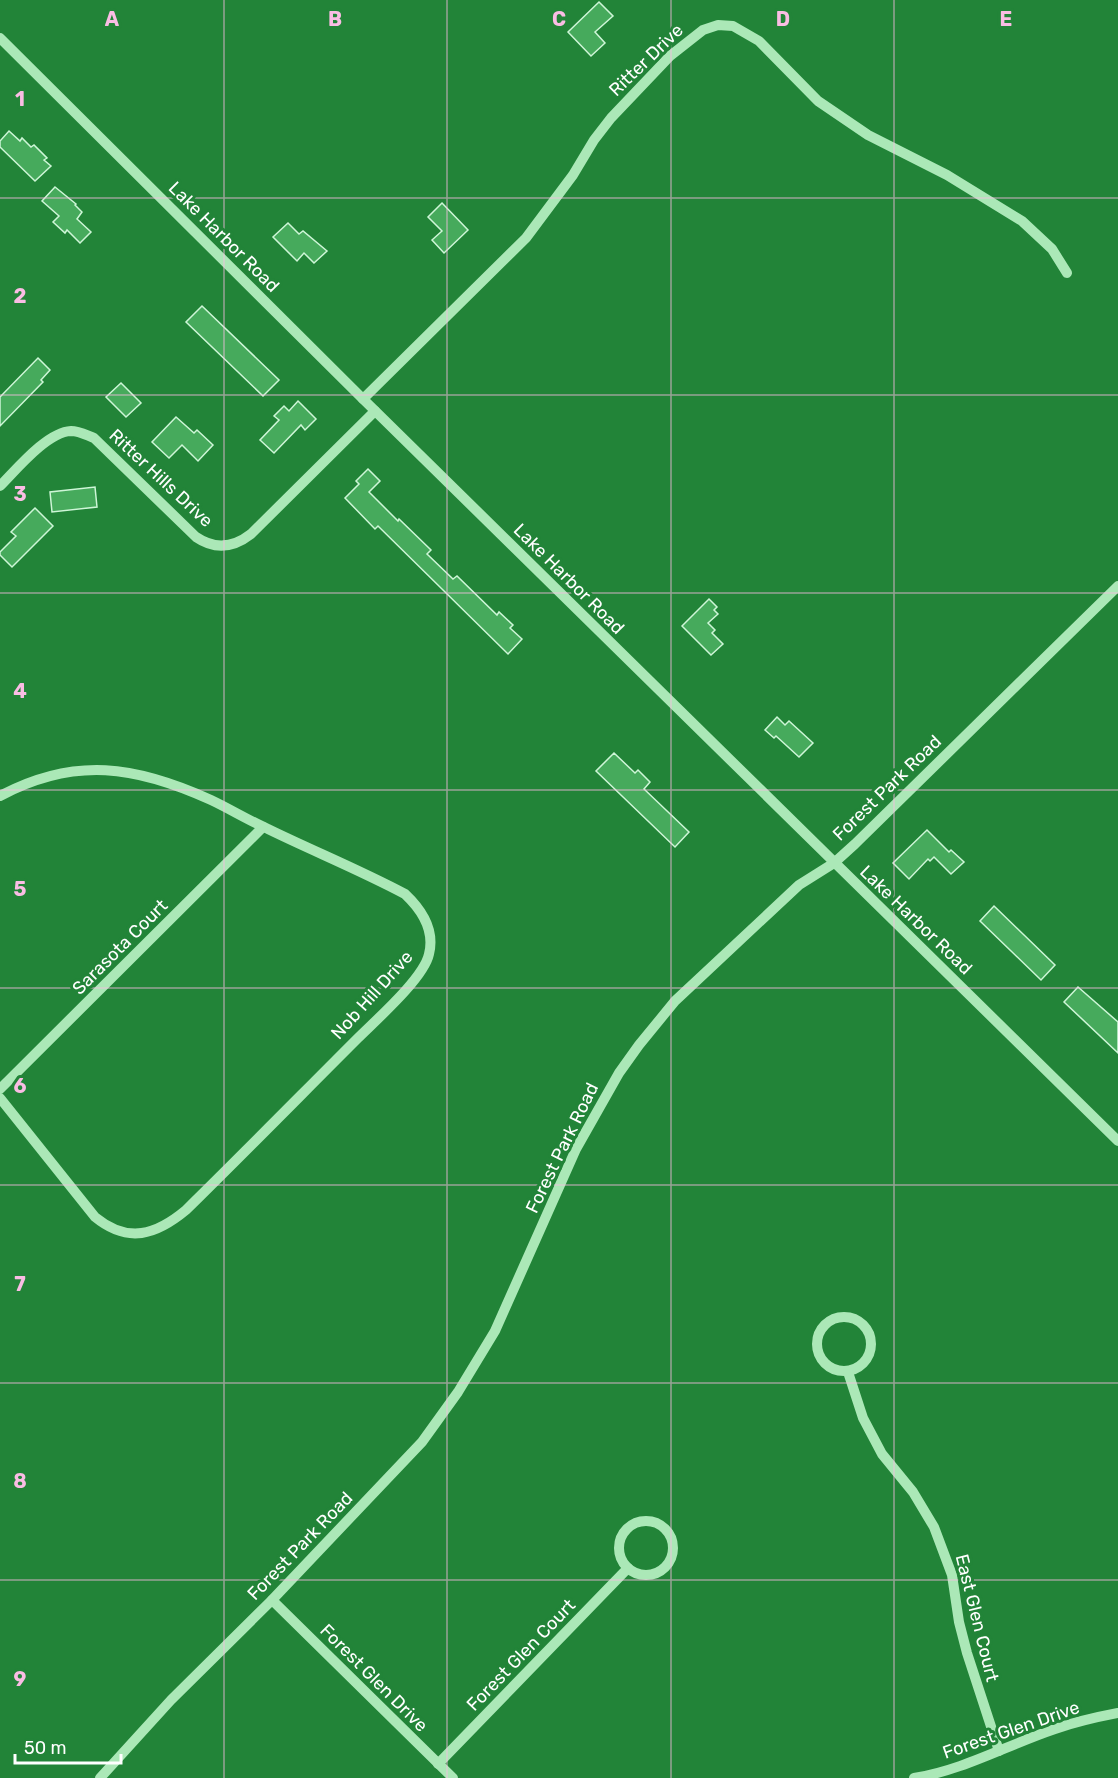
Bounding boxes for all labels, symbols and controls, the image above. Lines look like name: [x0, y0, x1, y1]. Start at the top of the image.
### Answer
text: A: [105, 7, 120, 31]
text: B: [328, 7, 342, 31]
text: C: [552, 7, 566, 31]
text: D: [776, 7, 790, 31]
text: E: [1000, 7, 1012, 31]
street label: Ritter Drive: [604, 19, 688, 101]
text: 1: [15, 87, 25, 111]
street label: Lake Harbor Road: [164, 177, 284, 297]
text: 2: [14, 284, 27, 308]
street label: Ritter Hills Drive: [104, 424, 218, 532]
text: 3: [13, 482, 27, 506]
street label: Lake Harbor Road: [509, 519, 629, 639]
text: 4: [13, 679, 27, 703]
street label: Forest Park Road: [828, 731, 946, 845]
street label: Lake Harbor Road: [855, 861, 977, 979]
text: 5: [14, 877, 27, 901]
street label: Sarasota Court: [68, 895, 172, 999]
street label: Nob Hill Drive: [326, 946, 418, 1044]
text: 6: [13, 1074, 27, 1098]
street label: Forest Park Road: [521, 1079, 603, 1217]
text: 7: [14, 1272, 26, 1296]
text: 8: [13, 1469, 27, 1493]
street label: Forest Park Road: [243, 1487, 357, 1605]
street label: East Glen Court: [951, 1552, 1003, 1684]
street label: Forest Glen Court: [462, 1594, 580, 1716]
street label: Forest Glen Drive: [316, 1620, 432, 1736]
text: 9: [14, 1667, 27, 1691]
street label: Forest Glen Drive: [940, 1696, 1082, 1764]
scale bar: [15, 1727, 122, 1765]
text: 50 m: [24, 1737, 67, 1759]

